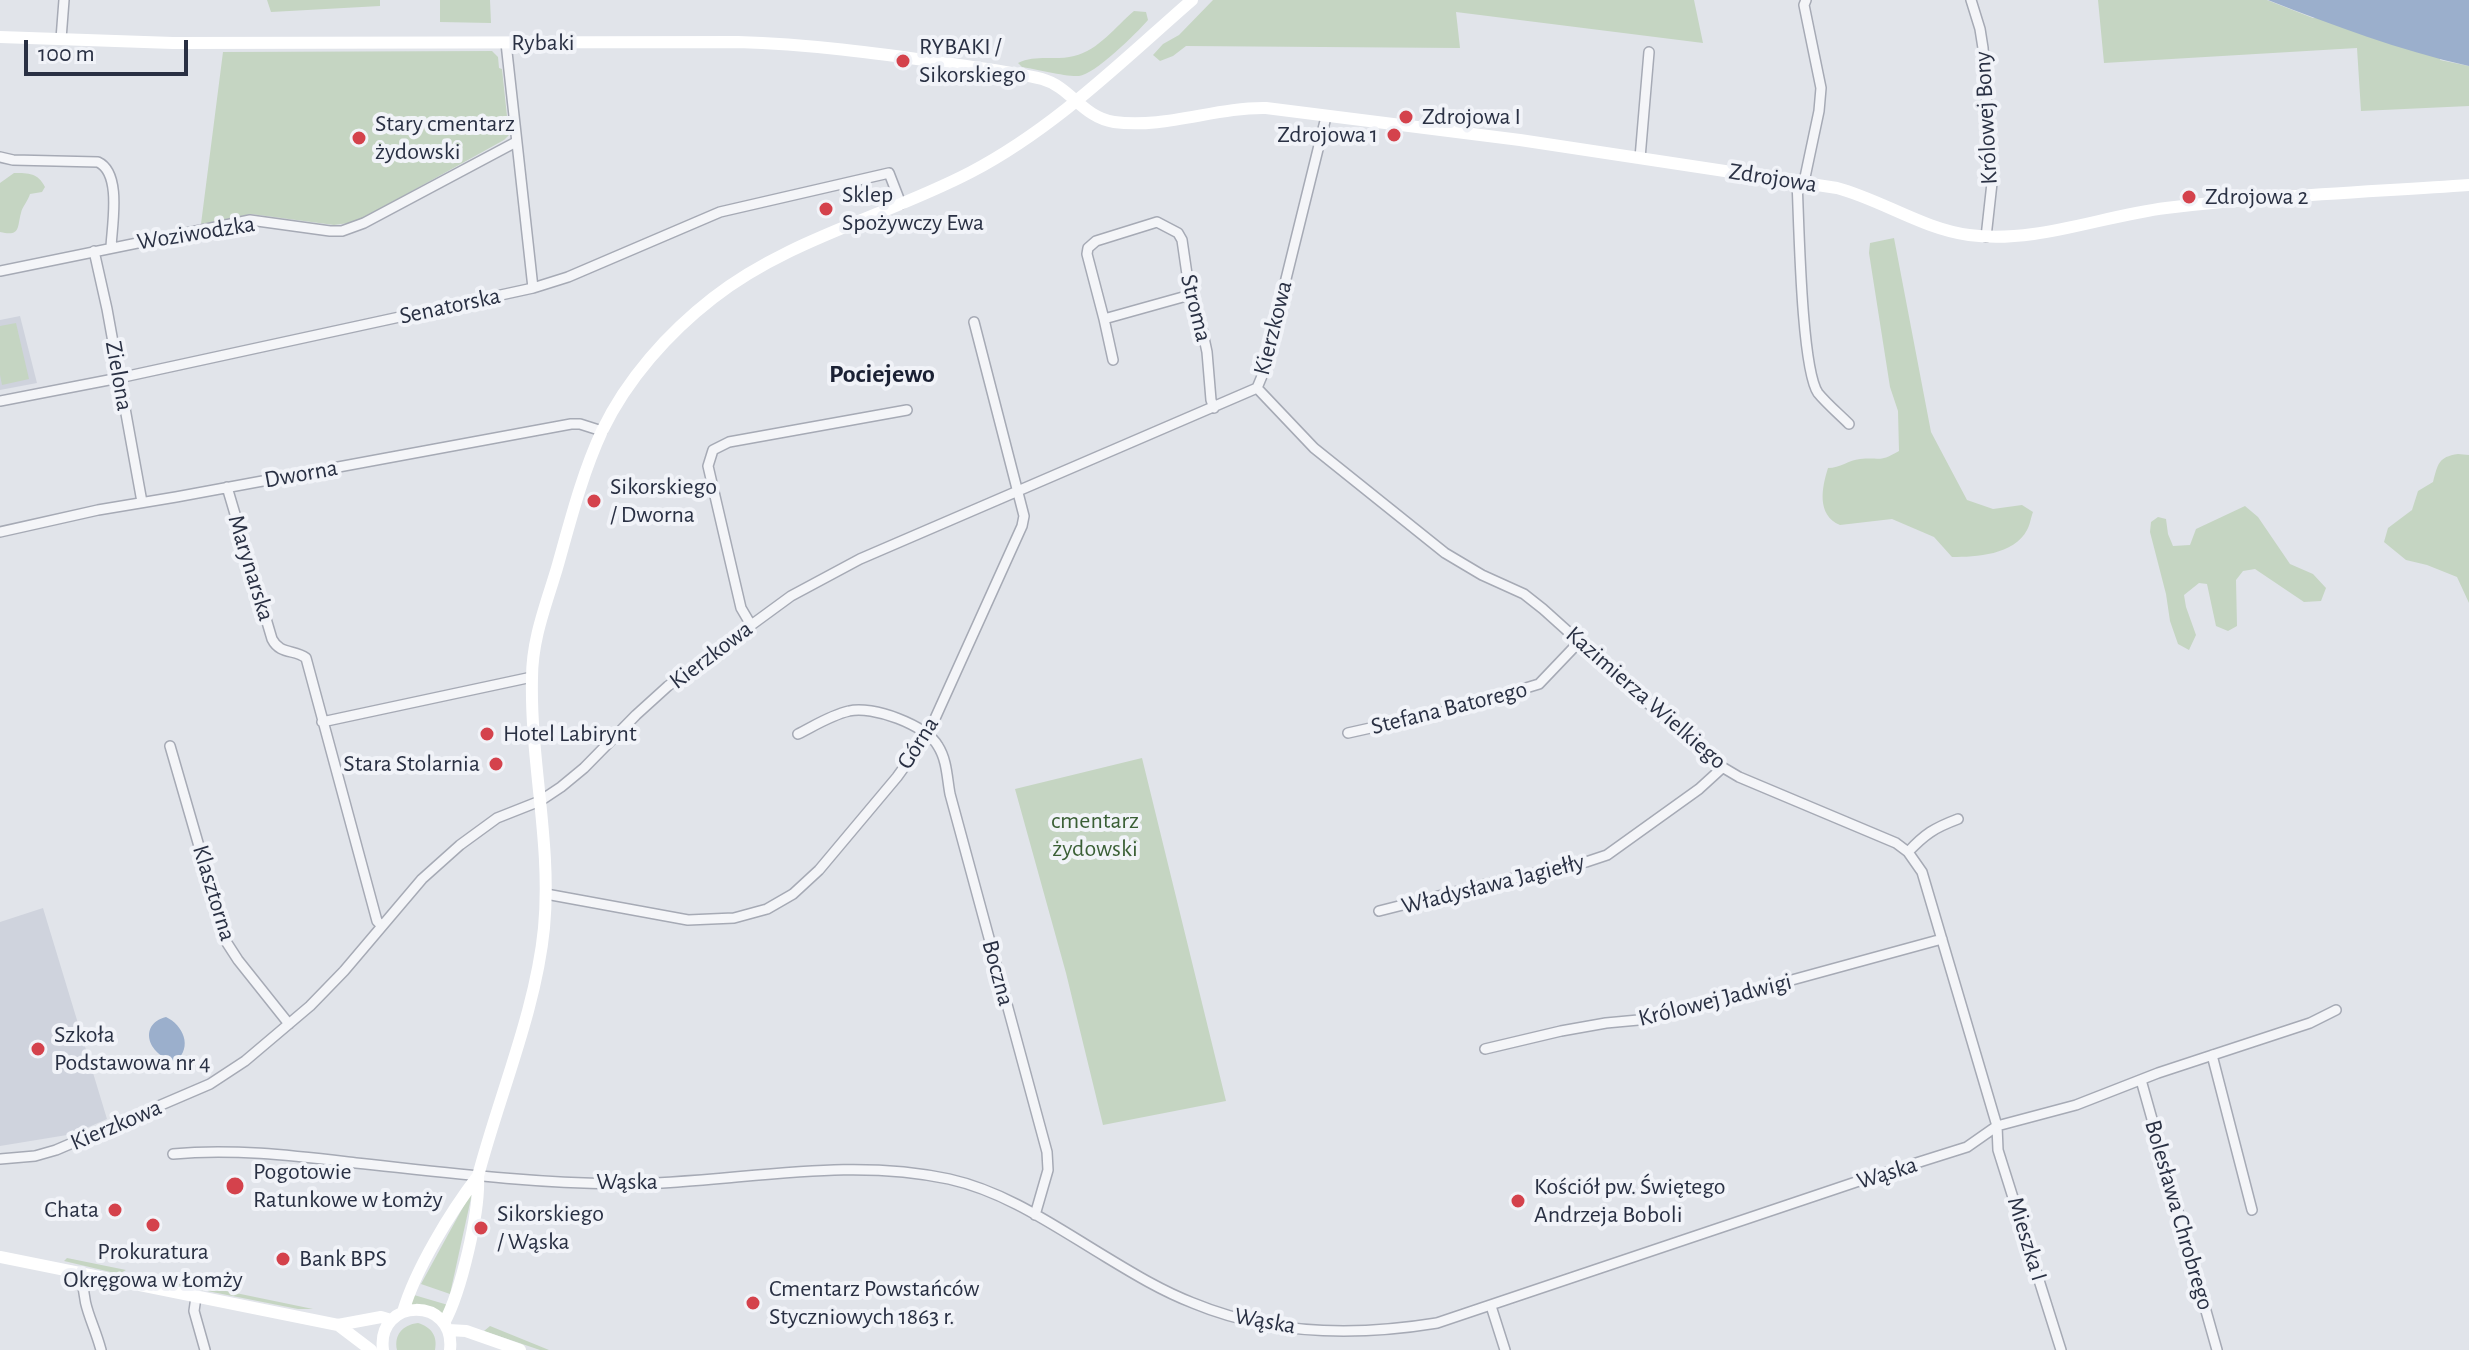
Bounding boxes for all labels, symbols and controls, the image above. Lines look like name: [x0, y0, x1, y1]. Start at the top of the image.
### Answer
scale bar: [28, 24, 192, 74]
street label: Rybaki: [511, 29, 575, 57]
place label: RYBAKI / Sikorskiego: [919, 33, 1026, 89]
text: 100 m: [38, 42, 95, 66]
street label: Królowej Bony: [1968, 51, 2004, 185]
marker: RYBAKI / Sikorskiego: [894, 52, 912, 70]
place label: Zdrojowa I: [1422, 103, 1521, 131]
marker: Zdrojowa I: [1397, 108, 1415, 126]
place label: Stary cmentarz żydowski: [375, 110, 515, 166]
place label: Zdrojowa 1: [1277, 121, 1378, 149]
marker: Zdrojowa 1: [1385, 126, 1403, 144]
marker: Stary cmentarz żydowski: [350, 129, 368, 147]
street label: Zdrojowa: [1727, 157, 1819, 199]
place label: Sklep Spożywczy Ewa: [842, 181, 984, 237]
place label: Zdrojowa 2: [2205, 183, 2309, 211]
marker: Zdrojowa 2: [2180, 188, 2198, 206]
marker: Sklep Spożywczy Ewa: [817, 200, 835, 218]
street label: Woziwodzka: [135, 209, 257, 257]
street label: Stroma: [1174, 271, 1218, 345]
street label: Kierzkowa: [1247, 278, 1299, 378]
street label: Senatorska: [397, 281, 503, 331]
street label: Zielona: [99, 339, 139, 413]
district label: Pociejewo: [829, 358, 935, 390]
street label: Dworna: [262, 453, 340, 495]
place label: Sikorskiego / Dworna: [610, 473, 717, 529]
marker: Sikorskiego / Dworna: [585, 492, 603, 510]
street label: Marynarska: [221, 512, 281, 624]
street label: Kierzkowa: [664, 614, 758, 696]
street label: Kazimierza Wielkiego: [1560, 620, 1732, 776]
street label: Stefana Batorego: [1368, 675, 1530, 741]
street label: Górna: [891, 711, 945, 775]
place label: Hotel Labirynt: [503, 720, 637, 748]
marker: Hotel Labirynt: [478, 725, 496, 743]
place label: Stara Stolarnia: [343, 750, 480, 778]
marker: Stara Stolarnia: [487, 755, 505, 773]
park label: cmentarz żydowski: [1051, 807, 1139, 863]
street label: Klasztorna: [186, 841, 242, 945]
street label: Władysława Jagiełły: [1399, 847, 1587, 921]
street label: Boczna: [975, 937, 1021, 1009]
street label: Królowej Jadwigi: [1635, 967, 1795, 1033]
place label: Szkoła Podstawowa nr 4: [54, 1021, 211, 1077]
marker: Szkoła Podstawowa nr 4: [29, 1040, 47, 1058]
street label: Kierzkowa: [66, 1093, 166, 1157]
street label: Bolesława Chrobrego: [2138, 1117, 2220, 1313]
street label: Wąska: [1853, 1150, 1921, 1196]
place label: Pogotowie Ratunkowe w Łomży: [253, 1158, 443, 1214]
street label: Wąska: [596, 1168, 658, 1196]
place label: Kościół pw. Świętego Andrzeja Boboli: [1534, 1173, 1726, 1229]
marker: Pogotowie Ratunkowe w Łomży: [224, 1175, 246, 1197]
marker: Kościół pw. Świętego Andrzeja Boboli: [1509, 1192, 1527, 1210]
street label: Mieszka I: [2001, 1193, 2053, 1285]
place label: Chata: [44, 1196, 99, 1224]
place label: Sikorskiego / Wąska: [497, 1200, 604, 1256]
marker: Chata: [106, 1201, 124, 1219]
marker: Prokuratura Okręgowa w Łomży: [144, 1216, 162, 1234]
marker: Sikorskiego / Wąska: [472, 1219, 490, 1237]
place label: Prokuratura Okręgowa w Łomży: [63, 1238, 243, 1294]
place label: Bank BPS: [299, 1245, 387, 1273]
marker: Bank BPS: [274, 1250, 292, 1268]
place label: Cmentarz Powstańców Styczniowych 1863 r.: [769, 1275, 979, 1331]
marker: Cmentarz Powstańców Styczniowych 1863 r.: [744, 1294, 762, 1312]
street label: Wąska: [1232, 1301, 1298, 1341]

